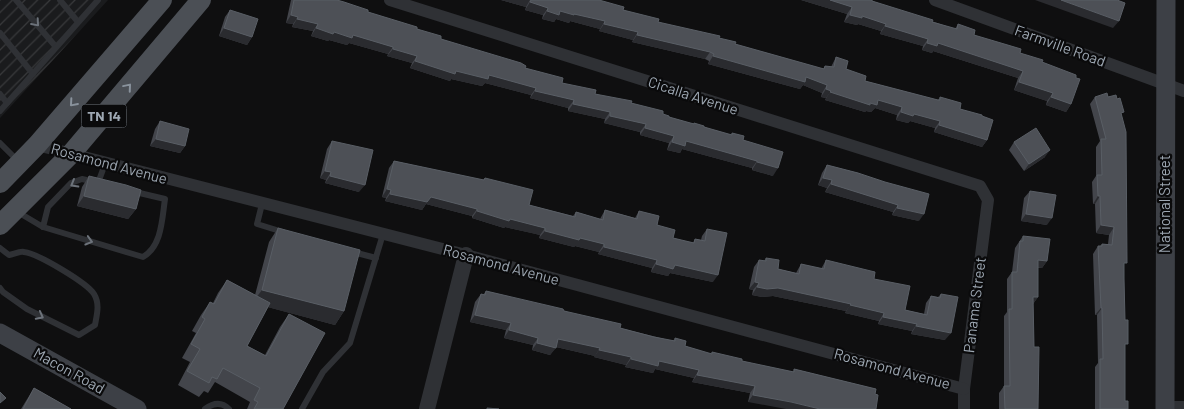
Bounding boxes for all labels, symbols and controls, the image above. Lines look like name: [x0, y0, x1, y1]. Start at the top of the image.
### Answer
one-way arrow: [31, 18, 40, 27]
street label: Farmville Road: [1012, 20, 1108, 70]
street label: Cicalla Avenue: [646, 72, 741, 118]
one-way arrow: [122, 83, 131, 92]
one-way arrow: [70, 98, 79, 107]
road number: TN 14: [82, 104, 126, 128]
street label: Rosamond Avenue: [49, 139, 169, 187]
street label: National Street: [1155, 155, 1173, 253]
one-way arrow: [71, 177, 80, 187]
one-way arrow: [85, 236, 93, 246]
street label: Rosamond Avenue: [441, 240, 561, 288]
street label: Panama Street: [959, 256, 989, 354]
one-way arrow: [35, 309, 44, 319]
street label: Macon Road: [31, 343, 108, 397]
street label: Rosamond Avenue: [832, 344, 952, 392]

